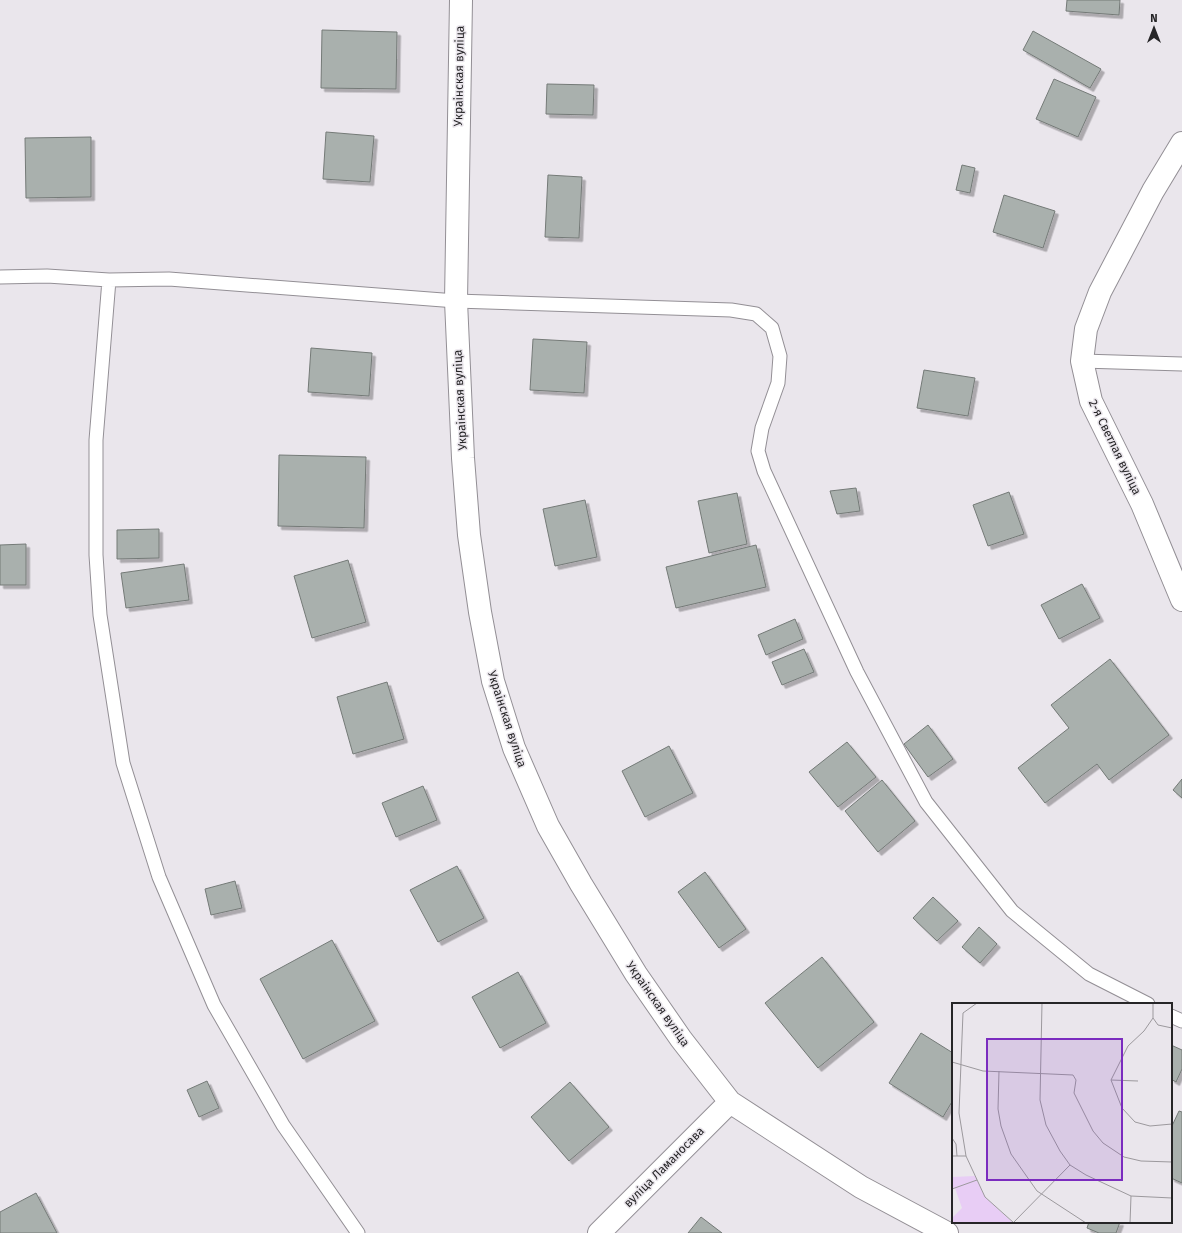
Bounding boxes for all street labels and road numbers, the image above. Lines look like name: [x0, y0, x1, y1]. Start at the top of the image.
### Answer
street label: Украінская вуліца: [451, 26, 467, 126]
street label: Украінская вуліца: [450, 349, 470, 451]
street label: 2-я Светлая вуліца: [1086, 397, 1144, 497]
street label: Украінская вуліца: [485, 669, 529, 769]
street label: Украінская вуліца: [623, 959, 693, 1049]
street label: вуліца Ламаносава: [621, 1124, 707, 1210]

